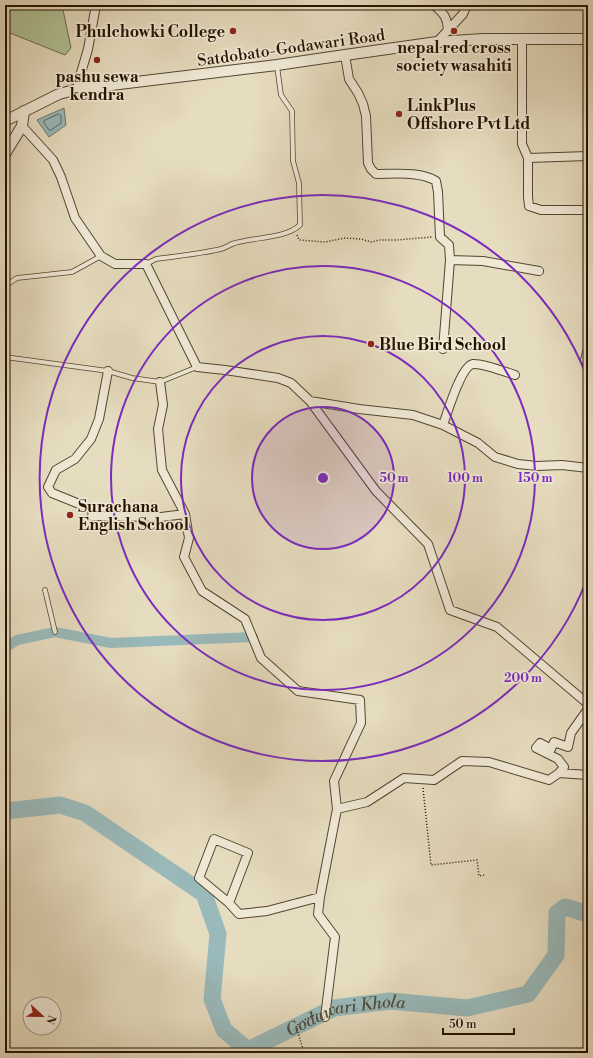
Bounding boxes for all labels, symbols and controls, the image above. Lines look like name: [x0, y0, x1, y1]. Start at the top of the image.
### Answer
place label: Phulchowki College: [75, 22, 225, 42]
street label: Satdobato-Godawari Road: [196, 25, 386, 71]
marker: Phulchowki College: [228, 26, 238, 36]
marker: nepal red cross society wasahiti: [449, 26, 459, 36]
place label: nepal red cross society wasahiti: [396, 38, 512, 76]
marker: pashu sewa kendra: [92, 55, 102, 65]
place label: pashu sewa kendra: [55, 67, 139, 105]
place label: LinkPlus Offshore Pvt Ltd: [407, 96, 530, 134]
marker: LinkPlus Offshore Pvt Ltd: [394, 109, 404, 119]
place label: Blue Bird School: [379, 335, 507, 355]
marker: Blue Bird School: [366, 339, 376, 349]
centre of rings: [316, 471, 330, 485]
text: 50 m: [379, 471, 409, 486]
text: 100 m: [447, 471, 483, 486]
text: 150 m: [518, 471, 552, 486]
place label: Surachana English School: [78, 497, 190, 535]
marker: Surachana English School: [65, 510, 75, 520]
text: 200 m: [504, 671, 542, 686]
water label: Godawari Khola: [282, 991, 407, 1042]
north arrow: [22, 996, 62, 1036]
scale bar: [443, 1010, 514, 1036]
text: N: [42, 1013, 58, 1026]
text: 50 m: [449, 1017, 477, 1032]

